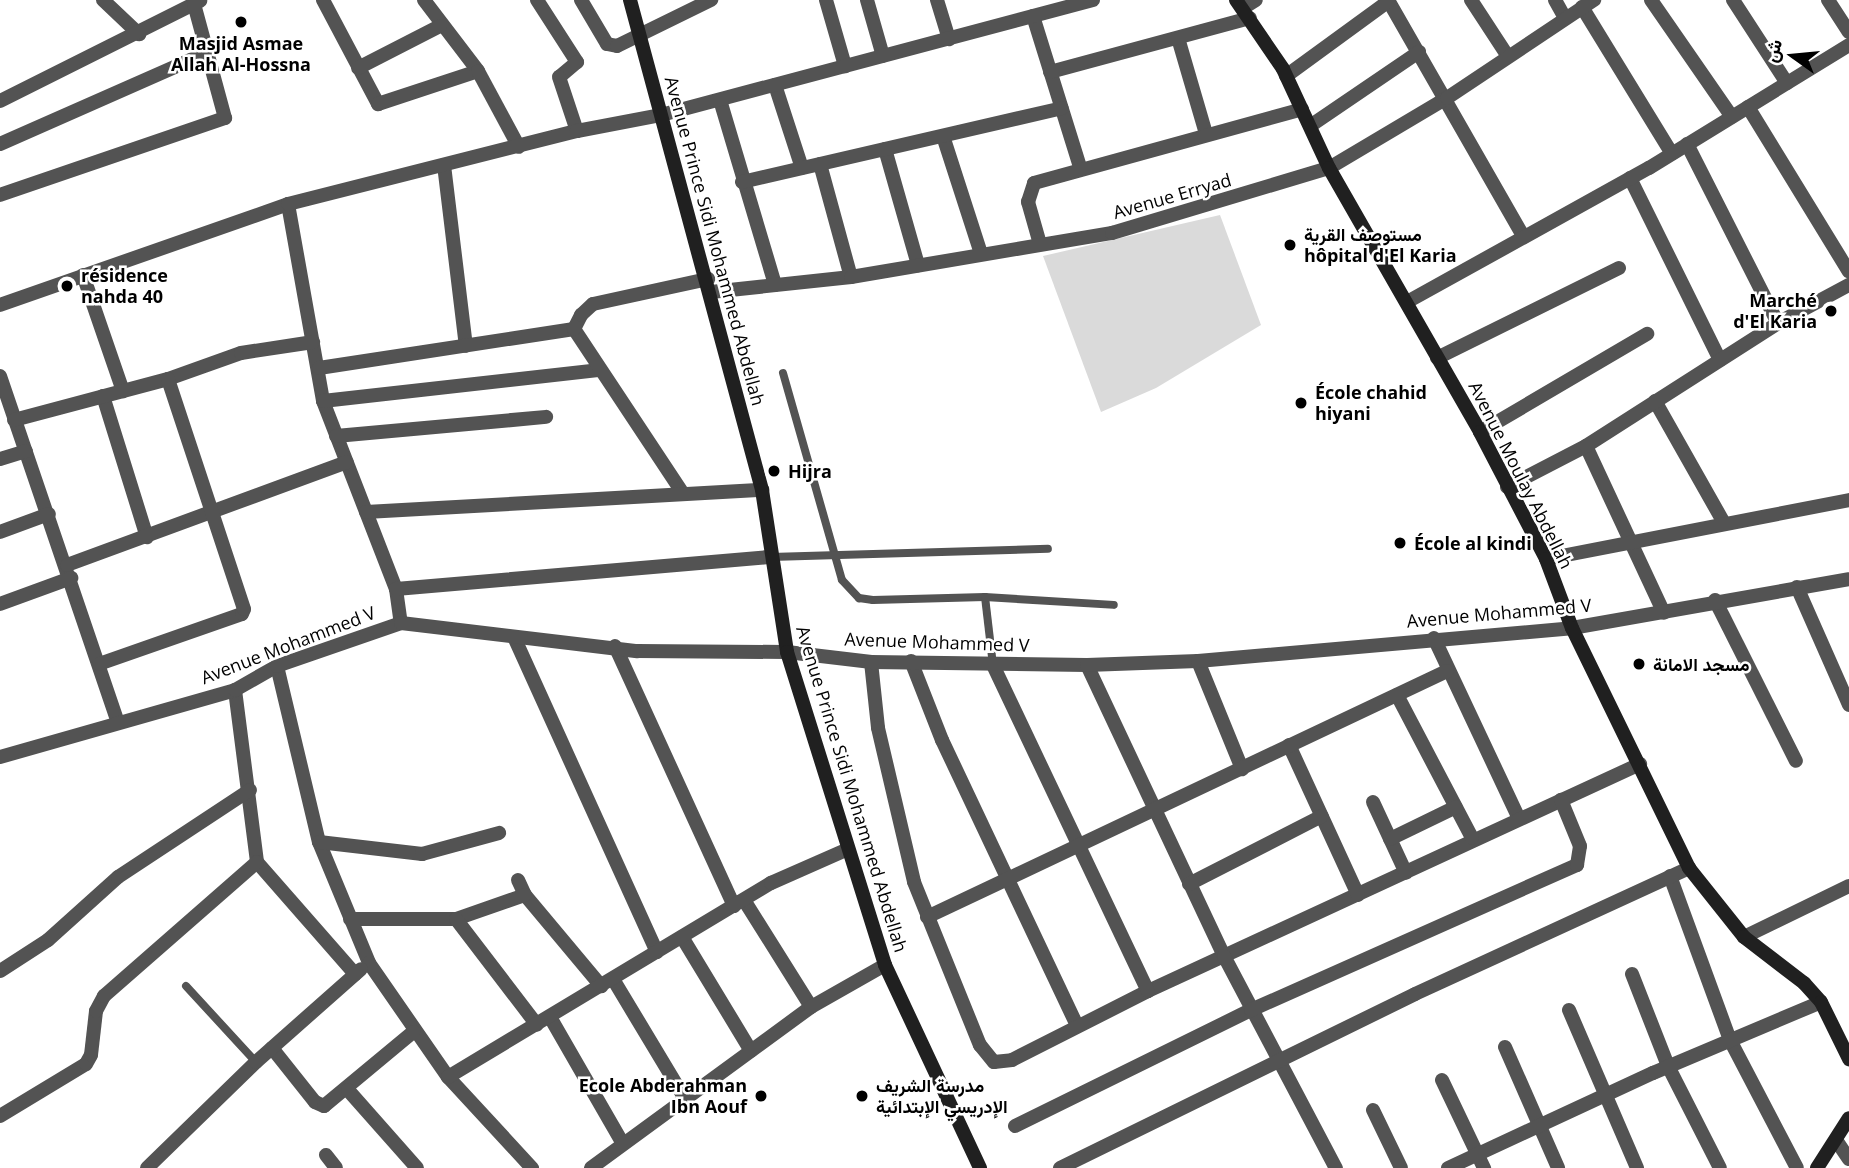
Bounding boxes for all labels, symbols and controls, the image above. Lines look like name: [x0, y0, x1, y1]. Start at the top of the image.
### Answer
marker: Masjid Asmae Allah Al-Hossna: [233, 14, 249, 30]
north arrow: [1758, 21, 1828, 91]
place label: Masjid Asmae Allah Al-Hossna: [171, 33, 311, 76]
text: ش: [1757, 36, 1788, 65]
street label: Avenue Prince Sidi Mohammed Abdellah: [661, 74, 769, 408]
street label: Avenue Erryad: [1110, 169, 1234, 223]
place label: مستوصف القرية hôpital d'El Karia: [1304, 224, 1457, 266]
marker: مستوصف القرية hôpital d'El Karia: [1282, 237, 1298, 253]
place label: résidence nahda 40: [81, 265, 168, 308]
marker: résidence nahda 40: [59, 278, 75, 294]
place label: Marché d'El Karia: [1733, 290, 1817, 332]
marker: Marché d'El Karia: [1823, 303, 1839, 319]
street label: Avenue Moulay Abdellah: [1464, 378, 1578, 572]
place label: École chahid hiyani: [1315, 382, 1427, 424]
marker: École chahid hiyani: [1293, 395, 1309, 411]
place label: Hijra: [788, 460, 832, 482]
marker: Hijra: [766, 463, 782, 479]
place label: École al kindi: [1414, 532, 1532, 554]
marker: École al kindi: [1392, 535, 1408, 551]
street label: Avenue Mohammed V: [1406, 594, 1592, 632]
street label: Avenue Mohammed V: [198, 602, 378, 688]
street label: Avenue Prince Sidi Mohammed Abdellah: [792, 623, 912, 955]
street label: Avenue Mohammed V: [844, 628, 1030, 656]
place label: مسجد الامانة: [1653, 653, 1750, 675]
marker: مسجد الامانة: [1631, 656, 1647, 672]
place label: Ecole Abderahman Ibn Aouf: [579, 1075, 747, 1118]
place label: مدرسة الشريف الإدريسي الإبتدائية: [876, 1075, 1008, 1118]
marker: Ecole Abderahman Ibn Aouf: [753, 1088, 769, 1104]
marker: مدرسة الشريف الإدريسي الإبتدائية: [854, 1088, 870, 1104]

